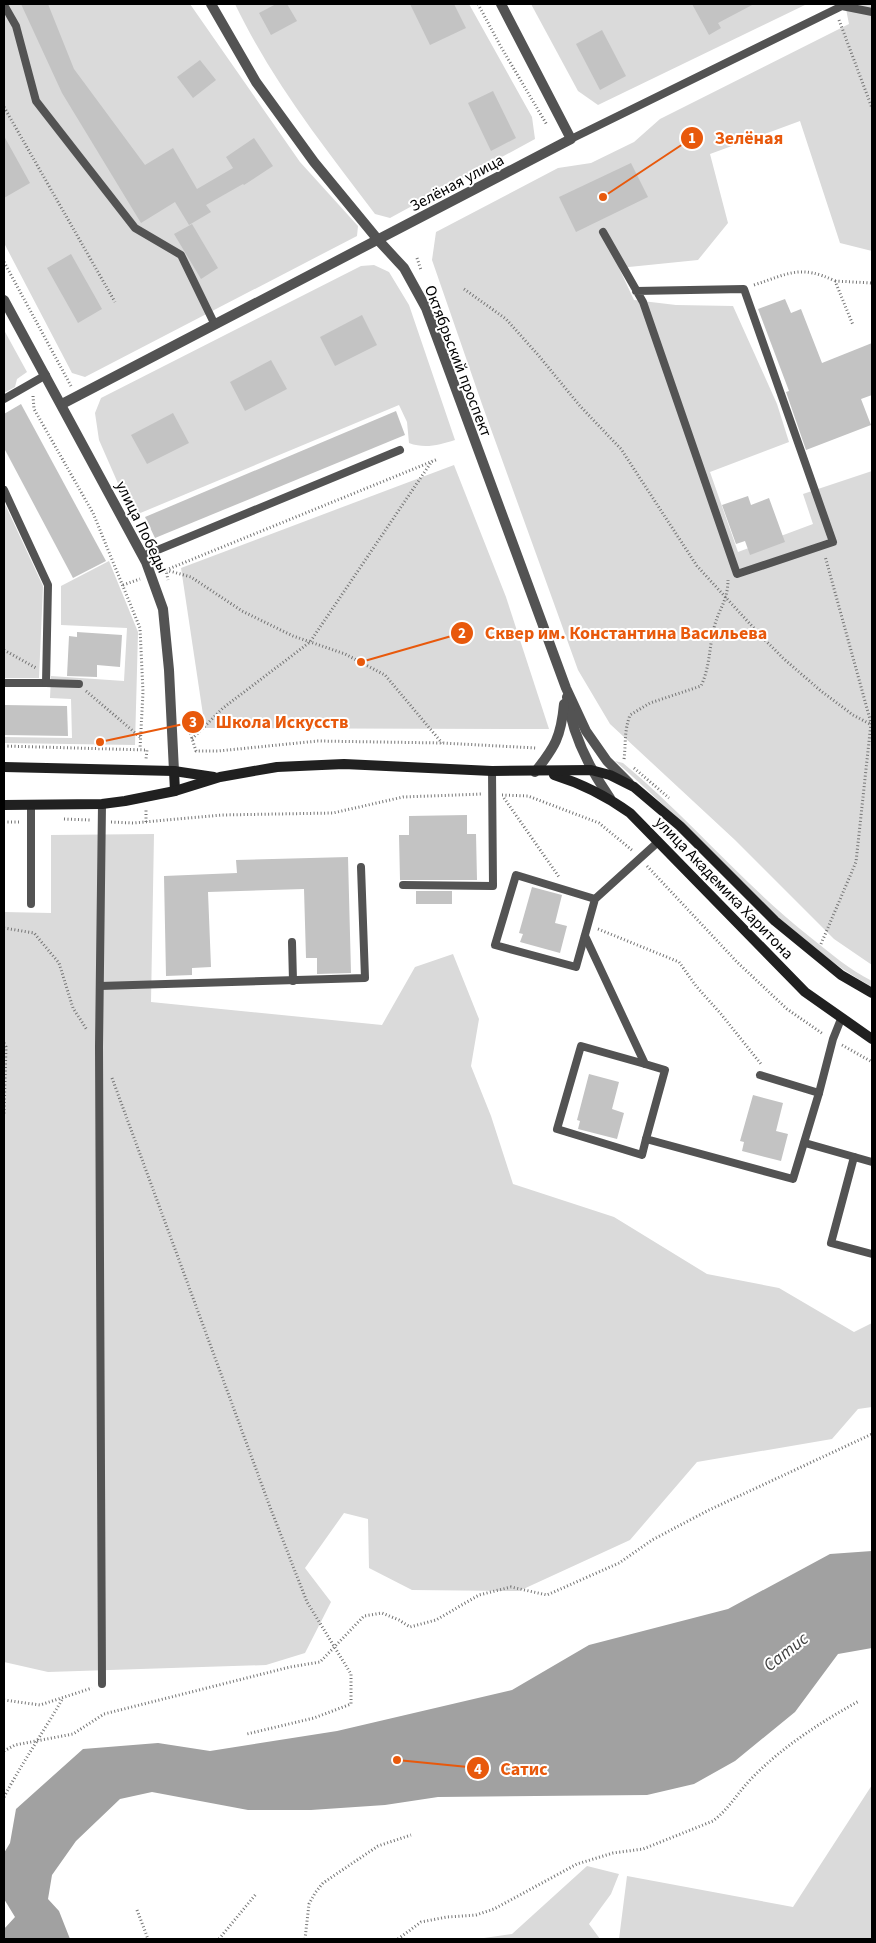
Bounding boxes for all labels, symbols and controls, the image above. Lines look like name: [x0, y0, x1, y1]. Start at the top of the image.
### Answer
callout: Зелёная: [679, 121, 793, 154]
text: Зелёная: [715, 126, 783, 151]
text: 1: [688, 128, 696, 149]
street label: Зелёная улица: [406, 149, 508, 217]
street label: Октябрьский проспект: [419, 282, 497, 440]
street label: улица Победы: [110, 477, 174, 577]
callout: Сквер им. Константина Васильева: [450, 617, 777, 650]
text: Сквер им. Константина Васильева: [485, 621, 767, 646]
text: 2: [458, 623, 466, 644]
callout: Школа Искусств: [180, 705, 358, 738]
text: Школа Искусств: [215, 710, 349, 735]
text: 3: [189, 712, 197, 733]
street label: улица Академика Харитона: [650, 812, 798, 964]
water label: Сатис: [758, 1626, 814, 1678]
callout: Сатис: [465, 1752, 558, 1785]
text: Сатис: [500, 1757, 548, 1782]
text: 4: [474, 1759, 482, 1780]

